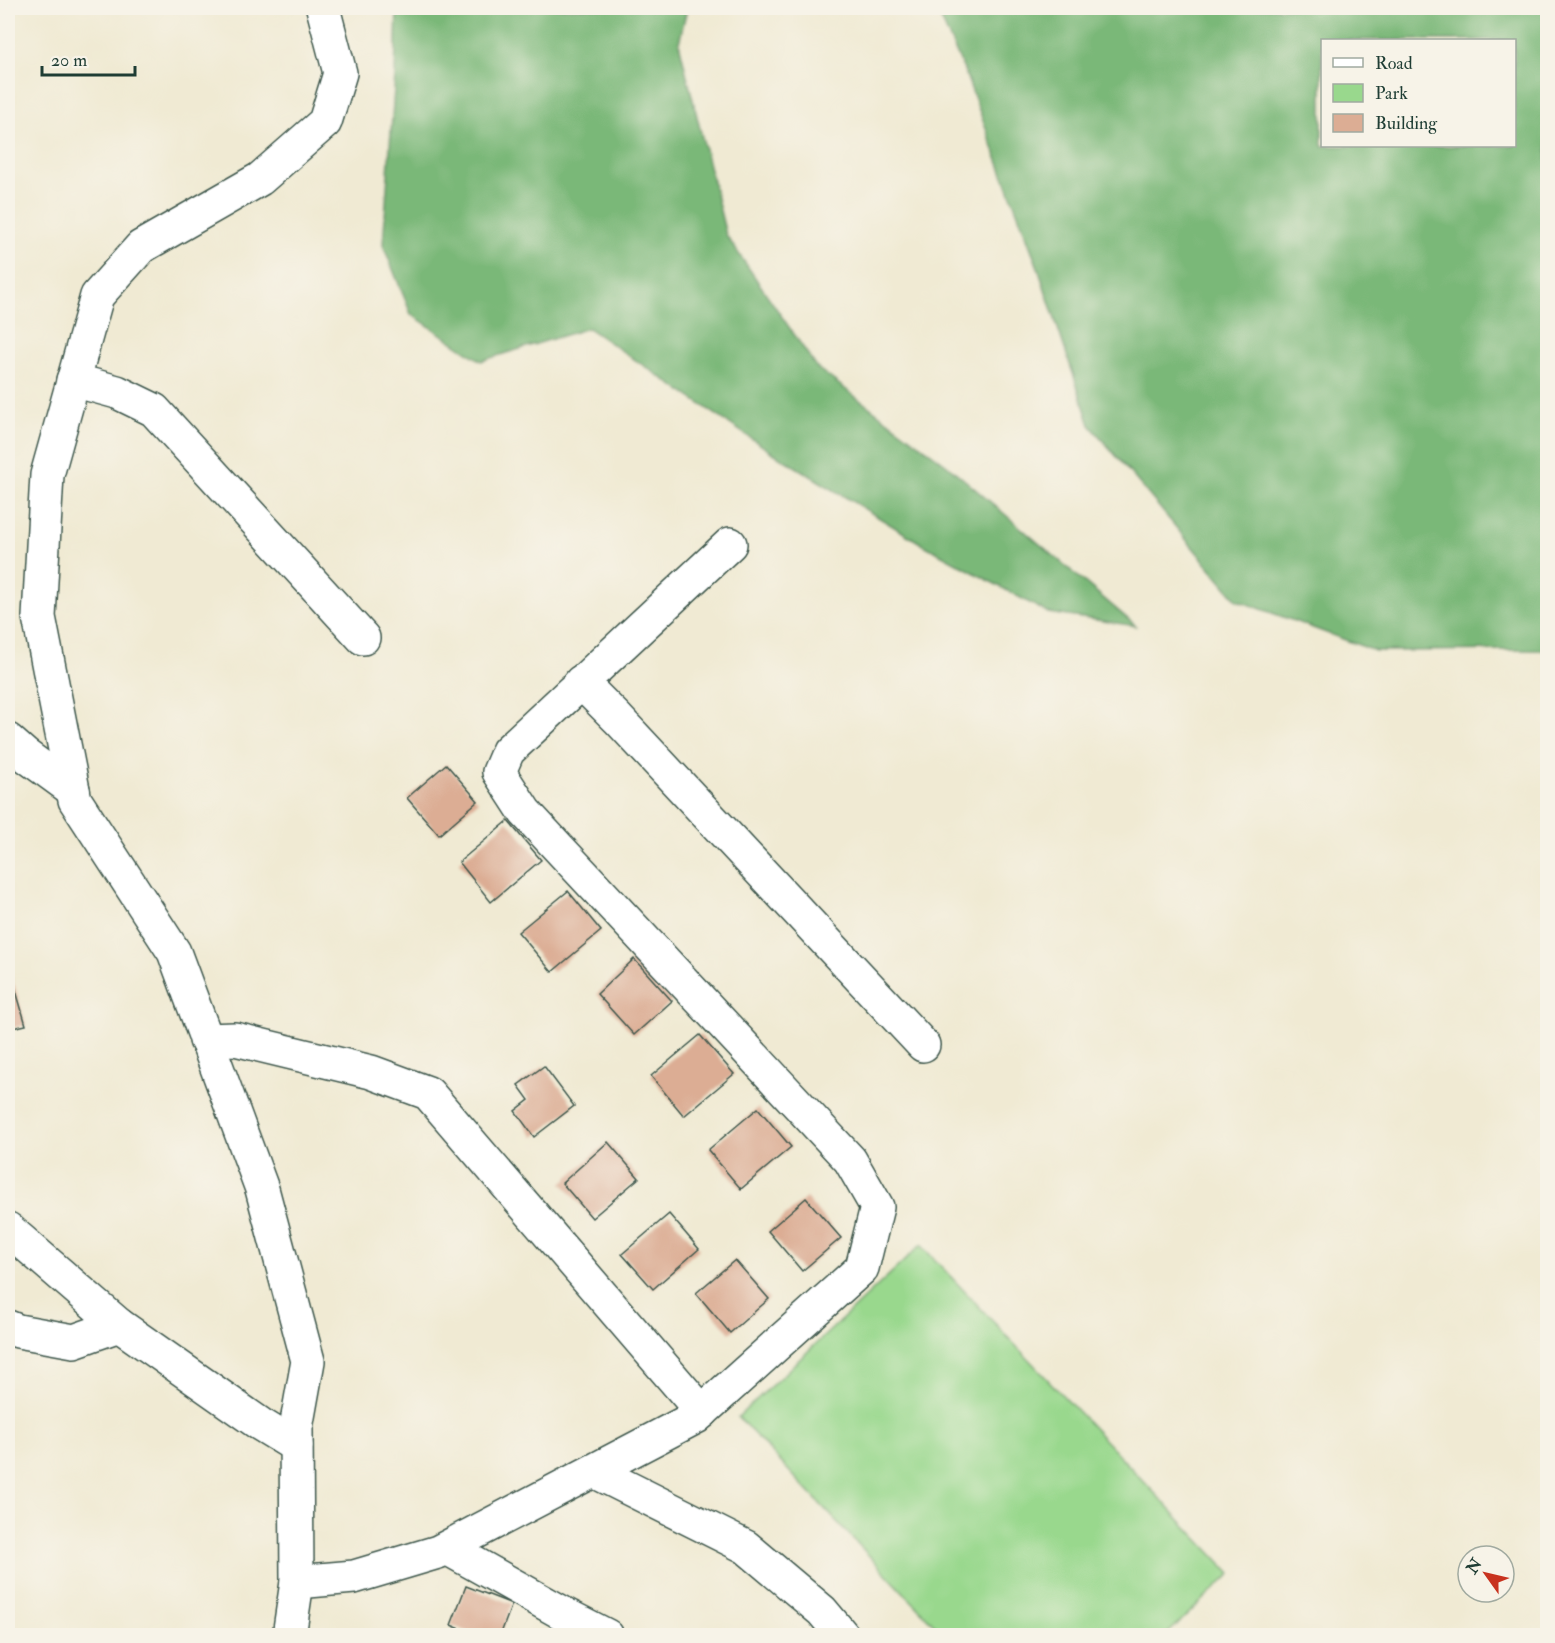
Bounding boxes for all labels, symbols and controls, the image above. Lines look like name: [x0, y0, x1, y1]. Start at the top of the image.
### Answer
scale bar: [42, 39, 135, 77]
legend: [1321, 39, 1516, 147]
text: 20 m: [51, 49, 87, 72]
text: Road: [1375, 52, 1413, 75]
text: Park: [1375, 82, 1408, 105]
text: Building: [1375, 112, 1438, 135]
north arrow: [1456, 1544, 1516, 1604]
text: N: [1462, 1554, 1487, 1579]

